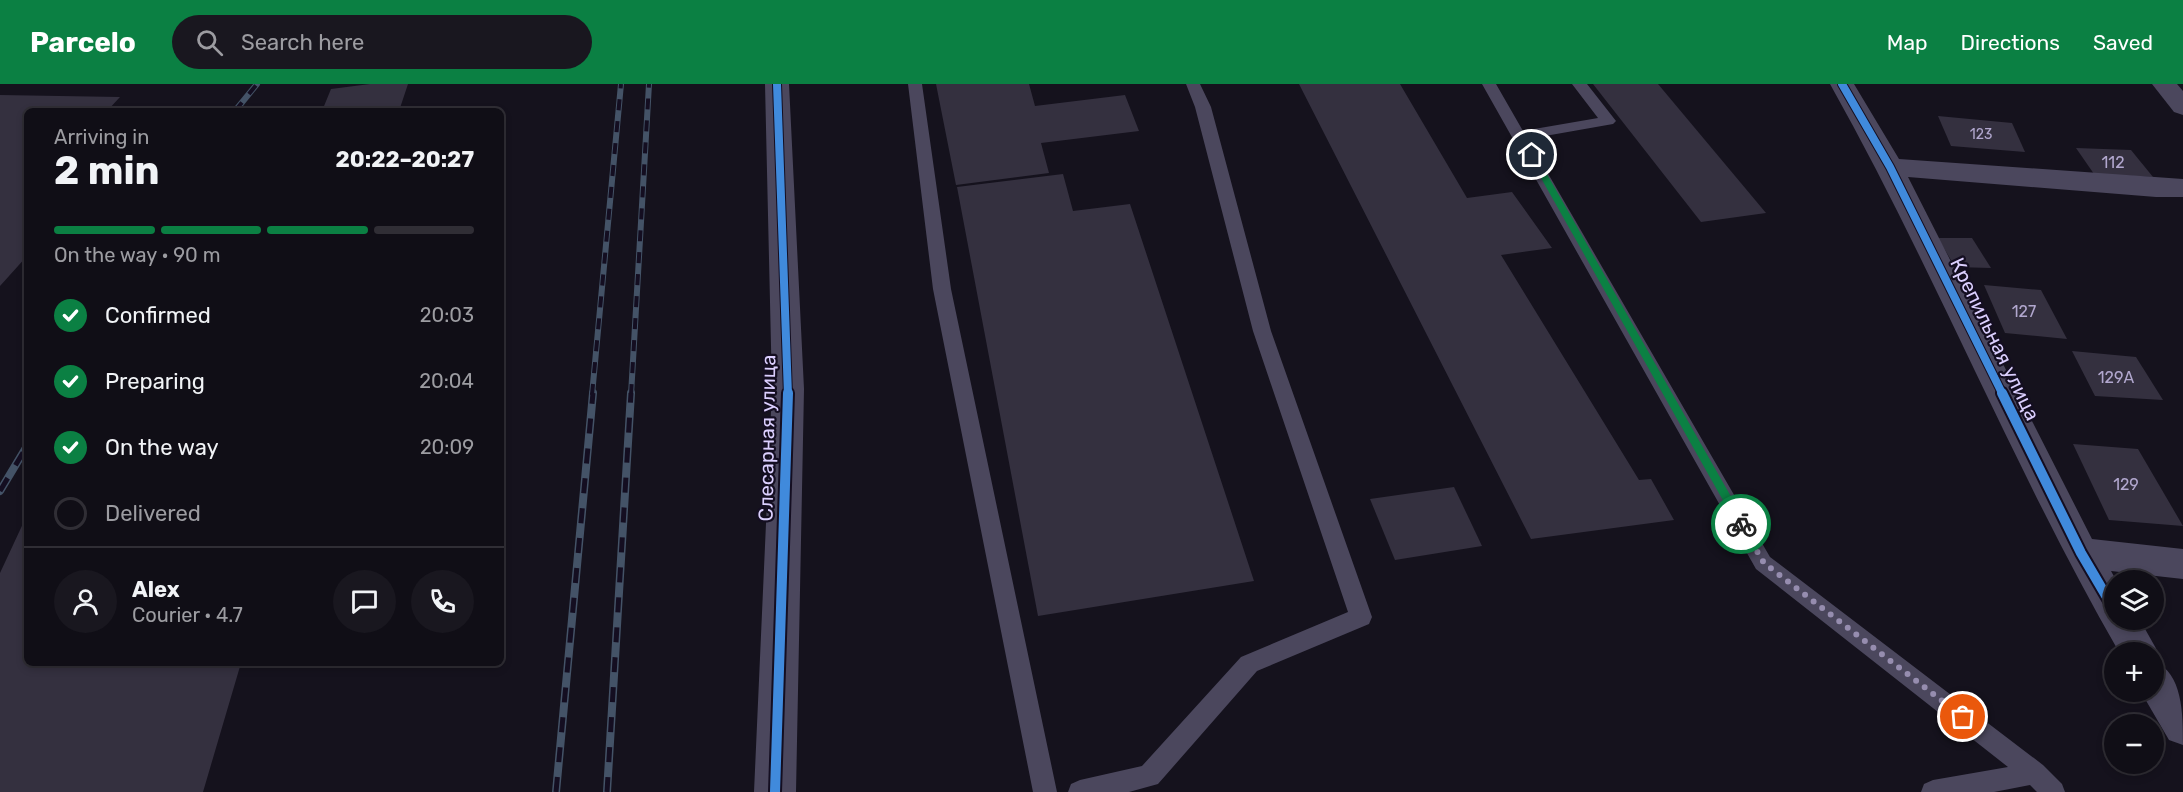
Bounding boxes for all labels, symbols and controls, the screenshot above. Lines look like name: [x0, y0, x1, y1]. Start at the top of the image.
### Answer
search box: [172, 15, 592, 69]
text: Parcelo: [30, 26, 136, 59]
icon: search: [193, 26, 226, 59]
text: Search here: [241, 29, 364, 56]
text: Map: [1887, 30, 1928, 55]
text: Directions: [1961, 30, 2060, 55]
text: Saved: [2093, 30, 2153, 55]
text: Arriving in: [54, 125, 149, 149]
house number: 123: [1970, 126, 1992, 143]
pin: [1506, 129, 1557, 180]
icon: home: [1515, 138, 1548, 171]
text: 20:22–20:27: [335, 146, 474, 173]
text: 2 min: [54, 148, 160, 194]
house number: 112: [2101, 153, 2125, 172]
text: On the way · 90 m: [54, 243, 220, 267]
street label: Крепильная улица: [1945, 254, 2045, 424]
icon: check: [54, 299, 87, 332]
text: Confirmed: [105, 302, 211, 329]
house number: 127: [2012, 302, 2036, 321]
text: 20:03: [420, 303, 474, 327]
street label: Слесарная улица: [754, 354, 780, 522]
icon: check: [54, 365, 87, 398]
text: Preparing: [105, 368, 205, 395]
house number: 129А: [2098, 368, 2135, 387]
text: 20:04: [419, 369, 474, 393]
icon: check: [54, 431, 87, 464]
text: On the way: [105, 434, 219, 461]
text: 20:09: [420, 435, 474, 459]
house number: 129: [2113, 475, 2139, 494]
courier: [1711, 494, 1771, 554]
text: Delivered: [105, 500, 201, 527]
icon: bike: [1725, 508, 1758, 541]
button: person: [54, 570, 117, 633]
button: chat: [333, 570, 396, 633]
button: phone: [411, 570, 474, 633]
map controls: [2104, 570, 2164, 774]
button: layers: [2104, 570, 2164, 630]
text: Alex: [132, 576, 180, 603]
text: Courier · 4.7: [132, 603, 243, 627]
button: +: [2104, 642, 2164, 702]
pin: [1937, 691, 1988, 742]
icon: bag: [1946, 700, 1979, 733]
button: −: [2104, 714, 2164, 774]

